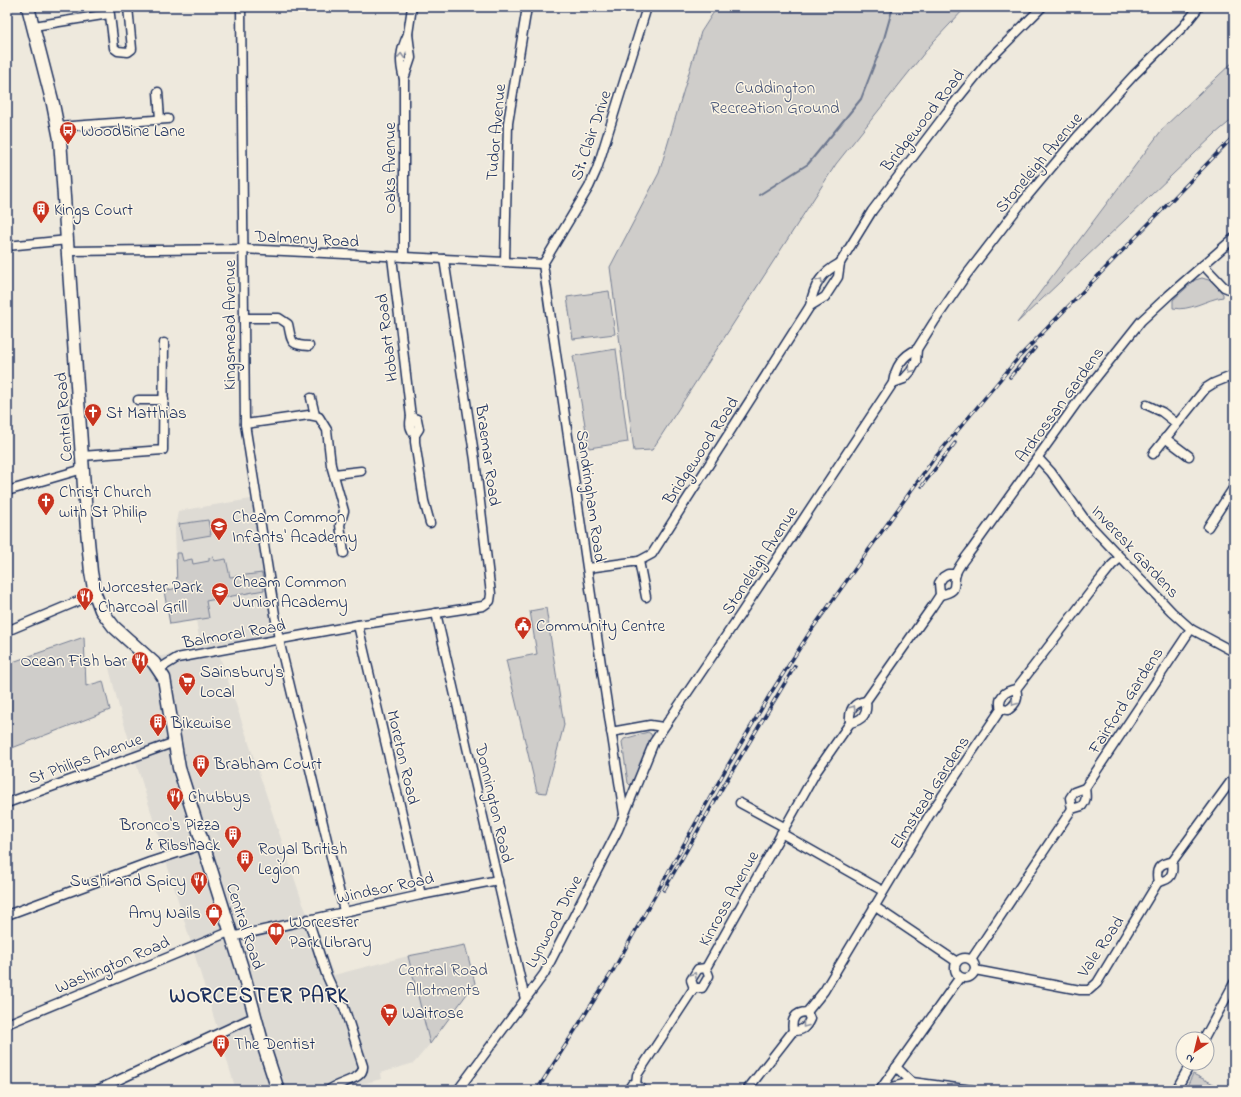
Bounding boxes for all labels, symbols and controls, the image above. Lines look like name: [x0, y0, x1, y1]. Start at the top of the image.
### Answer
one-way arrow: [396, 53, 405, 59]
street label: Bridgewood Road: [875, 64, 973, 180]
park label: Cuddington Recreation Ground: [710, 76, 840, 121]
street label: Tudor Avenue: [480, 82, 513, 182]
street label: St. Clair Drive: [564, 87, 619, 184]
street label: Stoneleigh Avenue: [989, 107, 1091, 220]
place label: Woodbine Lane: [81, 119, 186, 144]
bus stop icon: Woodbine Lane: [58, 120, 78, 145]
street label: Oaks Avenue: [378, 122, 403, 214]
place label: Kings Court: [54, 198, 133, 225]
building icon: Kings Court: [31, 199, 51, 224]
street label: Dalmeny Road: [253, 224, 360, 256]
street label: Kingsmead Avenue: [218, 259, 245, 390]
one-way arrow: [815, 278, 822, 285]
street label: Hobart Road: [370, 292, 405, 383]
street label: Ardrossan Gardens: [1010, 342, 1111, 468]
one-way arrow: [909, 366, 916, 373]
street label: Central Road: [49, 371, 80, 462]
street label: Bridgewood Road: [656, 392, 747, 512]
place label: St Matthias: [106, 401, 187, 426]
church icon: St Matthias: [83, 402, 103, 427]
street label: Braemar Road: [468, 402, 507, 508]
street label: Sandringham Road: [567, 428, 612, 565]
place label: Christ Church with St Philip: [59, 480, 151, 525]
church icon: Christ Church with St Philip: [36, 491, 56, 516]
street label: Inveresk Gardens: [1085, 500, 1185, 604]
street label: Stoneleigh Avenue: [716, 501, 807, 621]
place label: Cheam Common Infants' Academy: [232, 505, 357, 551]
school or university icon: Cheam Common Infants' Academy: [209, 516, 229, 541]
place label: Cheam Common Junior Academy: [233, 570, 348, 616]
place label: Worcester Park Charcoal Grill: [98, 575, 203, 620]
school or university icon: Cheam Common Junior Academy: [210, 581, 230, 606]
restaurant icon: Worcester Park Charcoal Grill: [75, 586, 95, 611]
street label: Balmoral Road: [180, 613, 288, 656]
place label: Community Centre: [536, 614, 665, 640]
public building icon: Community Centre: [513, 615, 533, 640]
street label: Fairford Gardens: [1082, 643, 1170, 760]
place label: Ocean Fish bar: [20, 649, 128, 674]
restaurant icon: Ocean Fish bar: [130, 650, 150, 675]
place label: Sainsbury's Local: [200, 660, 284, 705]
supermarket icon: Sainsbury's Local: [177, 671, 197, 696]
one-way arrow: [1012, 699, 1019, 706]
one-way arrow: [848, 706, 855, 713]
street label: Moreton Road: [380, 708, 426, 807]
place label: Bikewise: [170, 711, 231, 736]
building icon: Bikewise: [148, 712, 168, 737]
street label: St Philips Avenue: [25, 727, 146, 792]
street label: Elmstead Gardens: [884, 731, 976, 854]
street label: Donnington Road: [466, 740, 519, 866]
place label: Brabham Court: [213, 752, 322, 777]
building icon: Brabham Court: [191, 753, 211, 778]
place label: Chubbys: [188, 785, 251, 811]
restaurant icon: Chubbys: [165, 786, 185, 811]
place label: Bronco's Pizza & Ribshack: [119, 813, 221, 858]
building icon: Bronco's Pizza & Ribshack: [223, 824, 243, 849]
place label: Royal British Legion: [258, 837, 347, 884]
street label: Kinross Avenue: [693, 846, 766, 951]
building icon: Royal British Legion: [235, 848, 255, 873]
street label: Windsor Road: [334, 866, 437, 911]
place label: Sushi and Spicy: [70, 869, 186, 895]
restaurant icon: Sushi and Spicy: [189, 870, 209, 895]
street label: Lynwood Drive: [519, 870, 590, 973]
street label: Central Road: [219, 880, 270, 973]
place label: Amy Nails: [128, 901, 201, 927]
shop icon: Amy Nails: [204, 902, 224, 927]
place label: Worcester Park Library: [289, 910, 371, 956]
street label: Vale Road: [1071, 911, 1131, 983]
library icon: Worcester Park Library: [266, 921, 286, 946]
street label: Washington Road: [51, 930, 175, 1003]
park label: Central Road Allotments: [398, 958, 488, 1003]
one-way arrow: [690, 972, 697, 979]
district label: WORCESTER PARK: [169, 982, 349, 1012]
place label: Waitrose: [402, 1001, 464, 1026]
supermarket icon: Waitrose: [379, 1002, 399, 1027]
one-way arrow: [803, 1021, 810, 1028]
north arrow: [1175, 1031, 1215, 1071]
place label: The Dentist: [234, 1032, 316, 1057]
building icon: The Dentist: [211, 1033, 231, 1058]
text: N: [1182, 1050, 1197, 1067]

